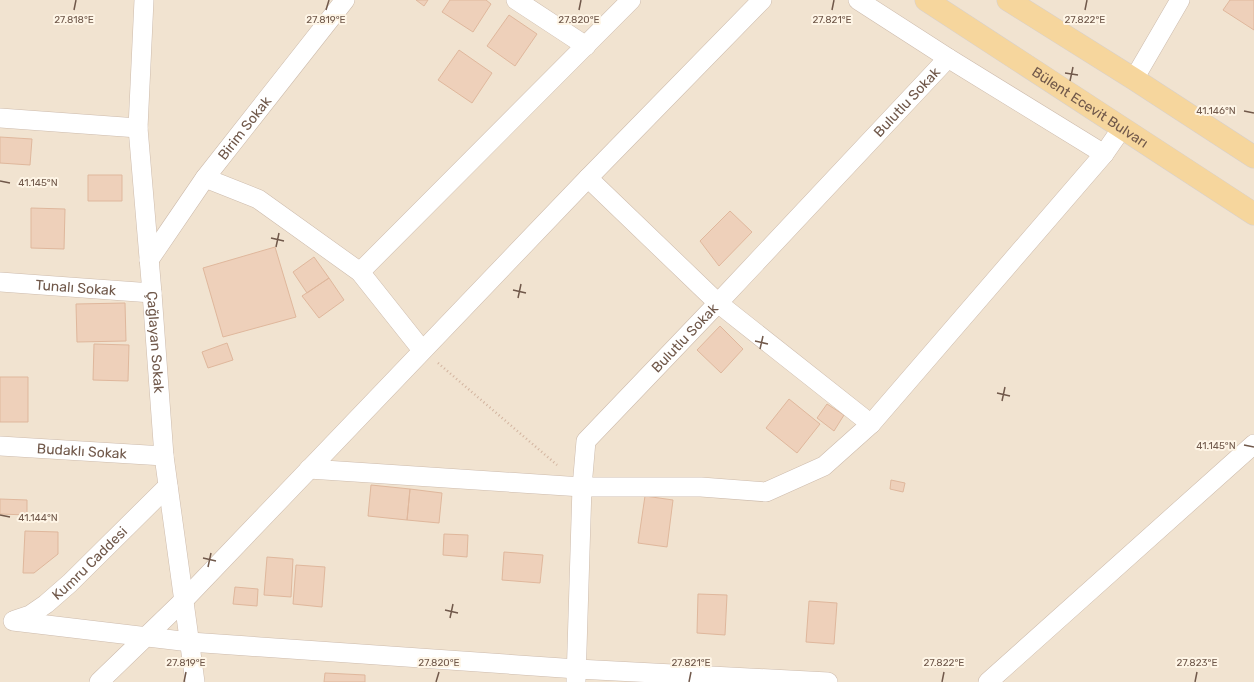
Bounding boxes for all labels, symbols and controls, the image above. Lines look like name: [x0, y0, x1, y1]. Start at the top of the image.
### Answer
text: 27.818°E: [54, 14, 94, 26]
text: 27.819°E: [306, 14, 346, 26]
text: 27.820°E: [558, 14, 600, 26]
text: 27.821°E: [812, 14, 852, 26]
text: 27.822°E: [1065, 14, 1105, 26]
street label: Bulutlu Sokak: [870, 63, 944, 141]
street label: Bülent Ecevit Bulvarı: [1029, 63, 1151, 152]
street label: Birim Sokak: [215, 92, 275, 163]
text: 41.146°N: [1196, 105, 1236, 117]
text: 41.145°N: [18, 177, 58, 189]
street label: Tunalı Sokak: [35, 277, 117, 299]
street label: Çağlayan Sokak: [143, 291, 167, 395]
street label: Bulutlu Sokak: [648, 300, 723, 376]
street label: Budaklı Sokak: [36, 440, 128, 463]
text: 41.145°N: [1196, 440, 1236, 452]
text: 41.144°N: [18, 512, 58, 524]
street label: Kumru Caddesi: [49, 523, 131, 604]
text: 27.819°E: [166, 657, 206, 669]
text: 27.820°E: [418, 657, 460, 669]
text: 27.821°E: [671, 657, 711, 669]
text: 27.822°E: [924, 657, 964, 669]
text: 27.823°E: [1177, 657, 1217, 669]

